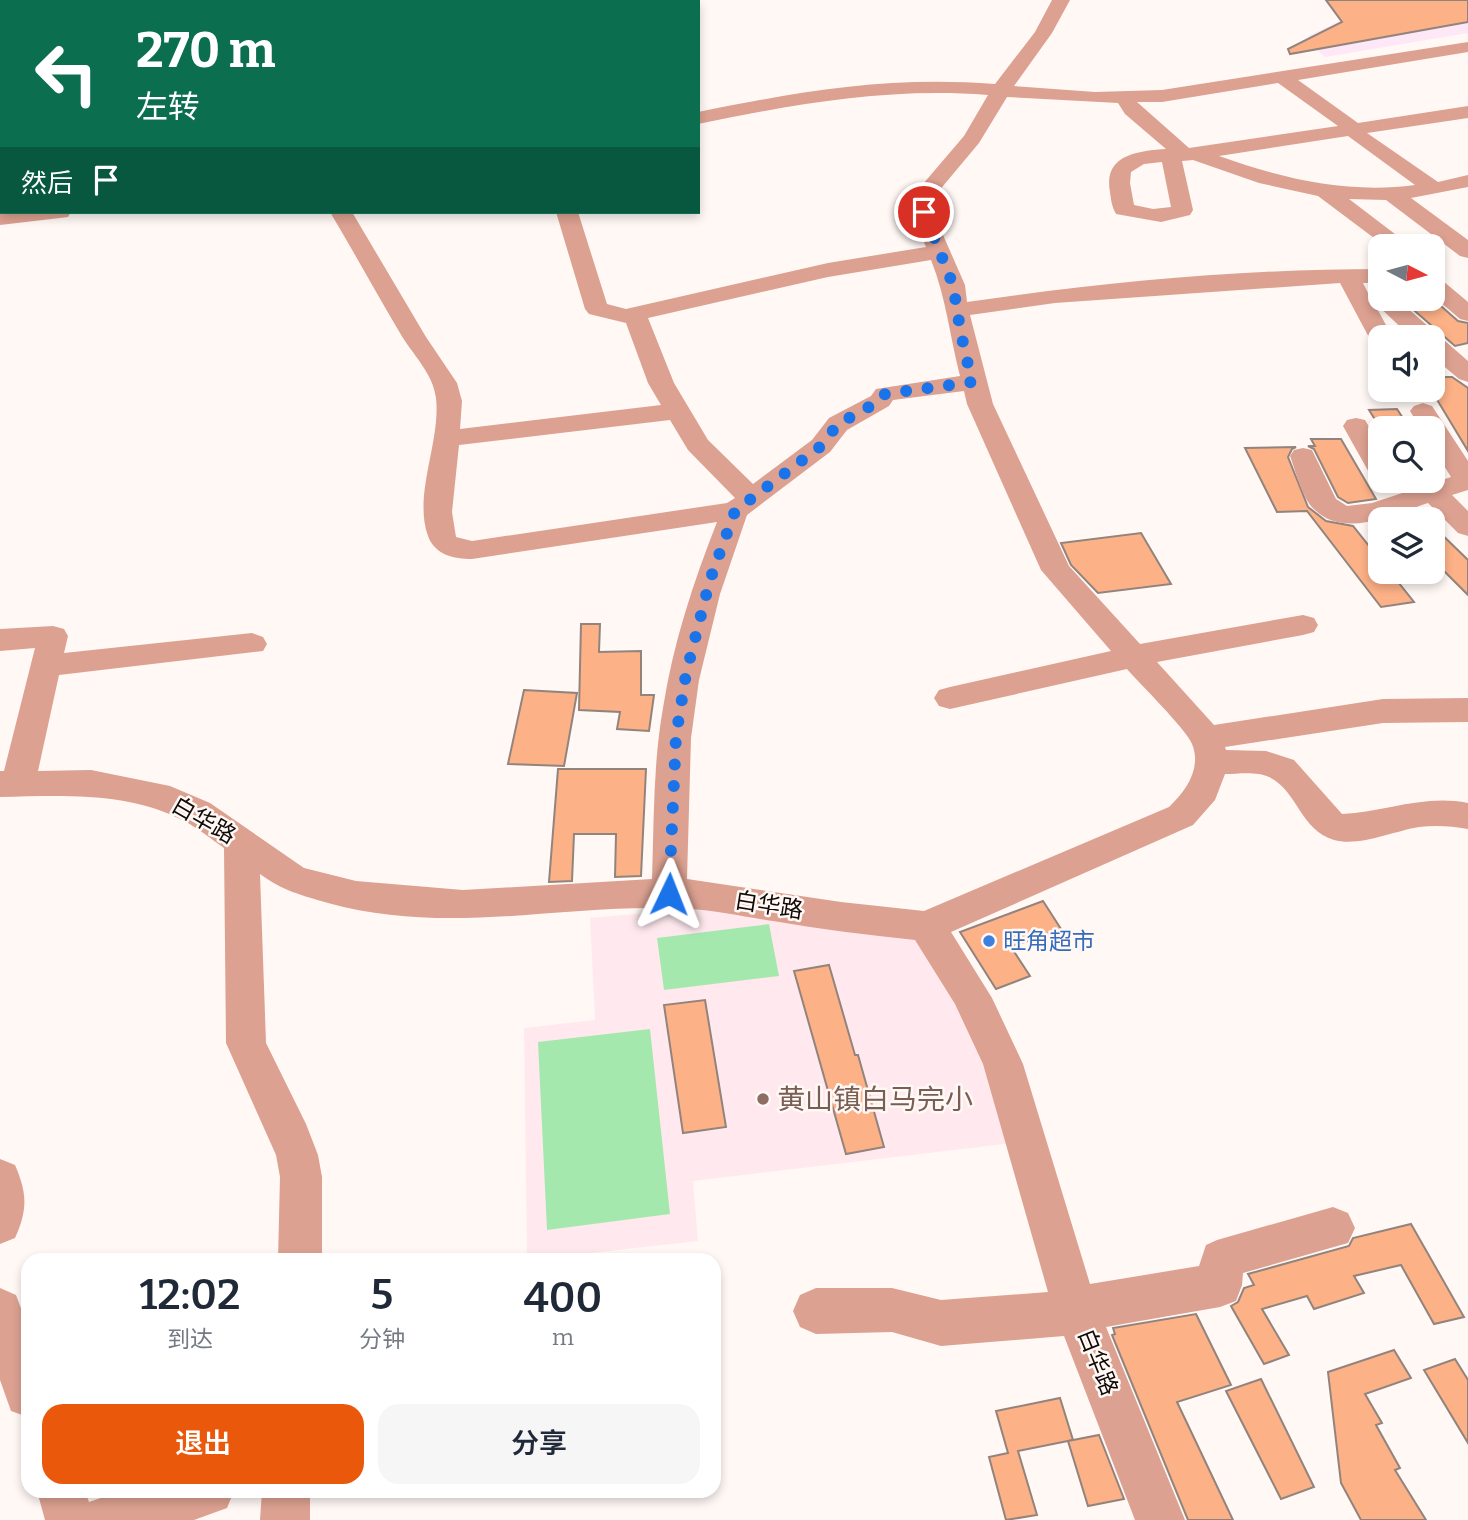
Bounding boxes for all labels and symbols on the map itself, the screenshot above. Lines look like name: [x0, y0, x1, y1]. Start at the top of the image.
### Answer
pin: [894, 182, 954, 242]
north arrow: [1368, 234, 1446, 312]
street label: 白华路: [167, 791, 241, 849]
position arrow: [632, 857, 706, 931]
street label: 白华路: [733, 886, 805, 924]
place label: 旺角超市: [1003, 927, 1095, 955]
marker: 旺角超市: [981, 933, 997, 949]
place label: 黄山镇白马完小: [777, 1083, 973, 1116]
marker: 黄山镇白马完小: [755, 1091, 771, 1107]
street label: 白华路: [1072, 1325, 1124, 1399]

